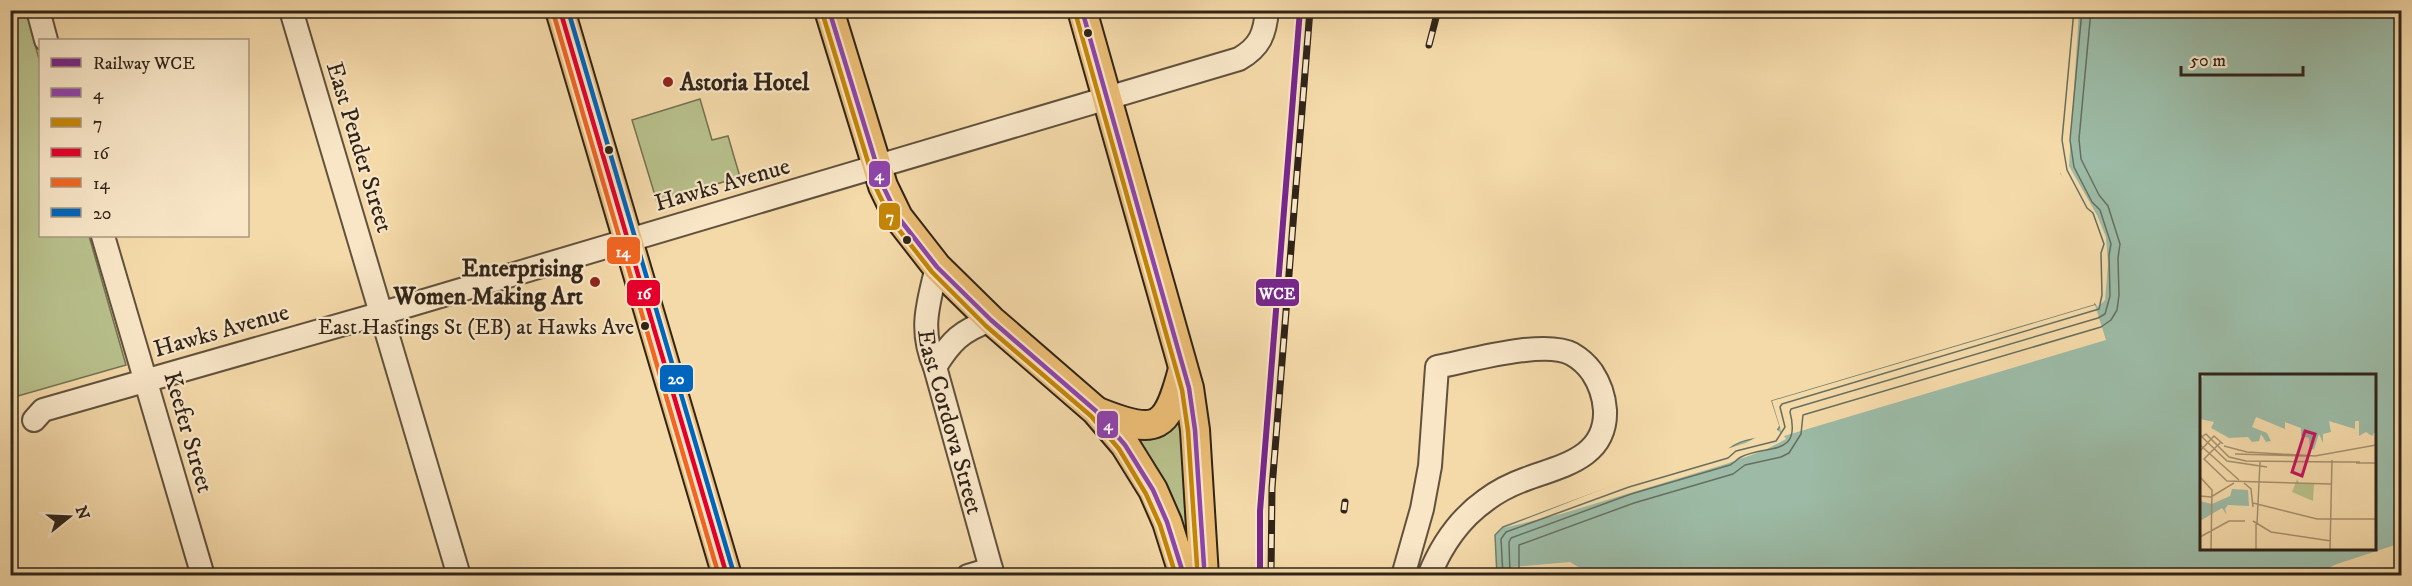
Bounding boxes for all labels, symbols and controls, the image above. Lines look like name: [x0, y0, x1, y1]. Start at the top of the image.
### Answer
unlabelled marker: [1082, 27, 1094, 39]
legend: [39, 39, 249, 237]
scale bar: [2181, 39, 2302, 77]
text: 50 m: [2190, 50, 2226, 72]
text: Railway WCE: [93, 53, 195, 75]
street label: East Pender Street: [319, 58, 399, 237]
place label: Astoria Hotel: [679, 68, 810, 98]
marker: Astoria Hotel: [661, 75, 675, 89]
text: 4: [93, 83, 104, 105]
text: 7: [93, 113, 102, 135]
text: 16: [93, 143, 110, 165]
unlabelled marker: [603, 144, 615, 156]
street label: Hawks Avenue: [651, 151, 794, 219]
line badge: 4: [868, 160, 891, 188]
text: 4: [873, 165, 884, 185]
text: 14: [93, 173, 111, 195]
line badge: 7: [878, 202, 901, 231]
text: 20: [93, 203, 112, 225]
text: 7: [886, 207, 894, 227]
unlabelled marker: [901, 234, 913, 246]
line badge: 14: [606, 236, 641, 265]
text: 14: [615, 242, 631, 262]
place label: Enterprising Women Making Art: [392, 254, 584, 312]
marker: Enterprising Women Making Art: [588, 275, 602, 289]
line badge: WCE: [1255, 278, 1300, 307]
line badge: 16: [626, 279, 661, 307]
text: 16: [637, 284, 653, 304]
text: WCE: [1258, 284, 1296, 304]
street label: Hawks Avenue: [150, 297, 293, 365]
place label: East Hastings St (EB) at Hawks Ave: [318, 314, 634, 341]
marker: East Hastings St (EB) at Hawks Ave: [639, 320, 651, 332]
street label: East Cordova Street: [910, 328, 989, 518]
line badge: 20: [659, 364, 694, 393]
street label: Keefer Street: [156, 368, 220, 497]
text: 20: [668, 369, 685, 389]
inset map: [2200, 374, 2376, 550]
line badge: 4: [1096, 410, 1119, 439]
text: 4: [1102, 415, 1113, 435]
north arrow: [39, 487, 99, 547]
text: N: [71, 503, 94, 522]

